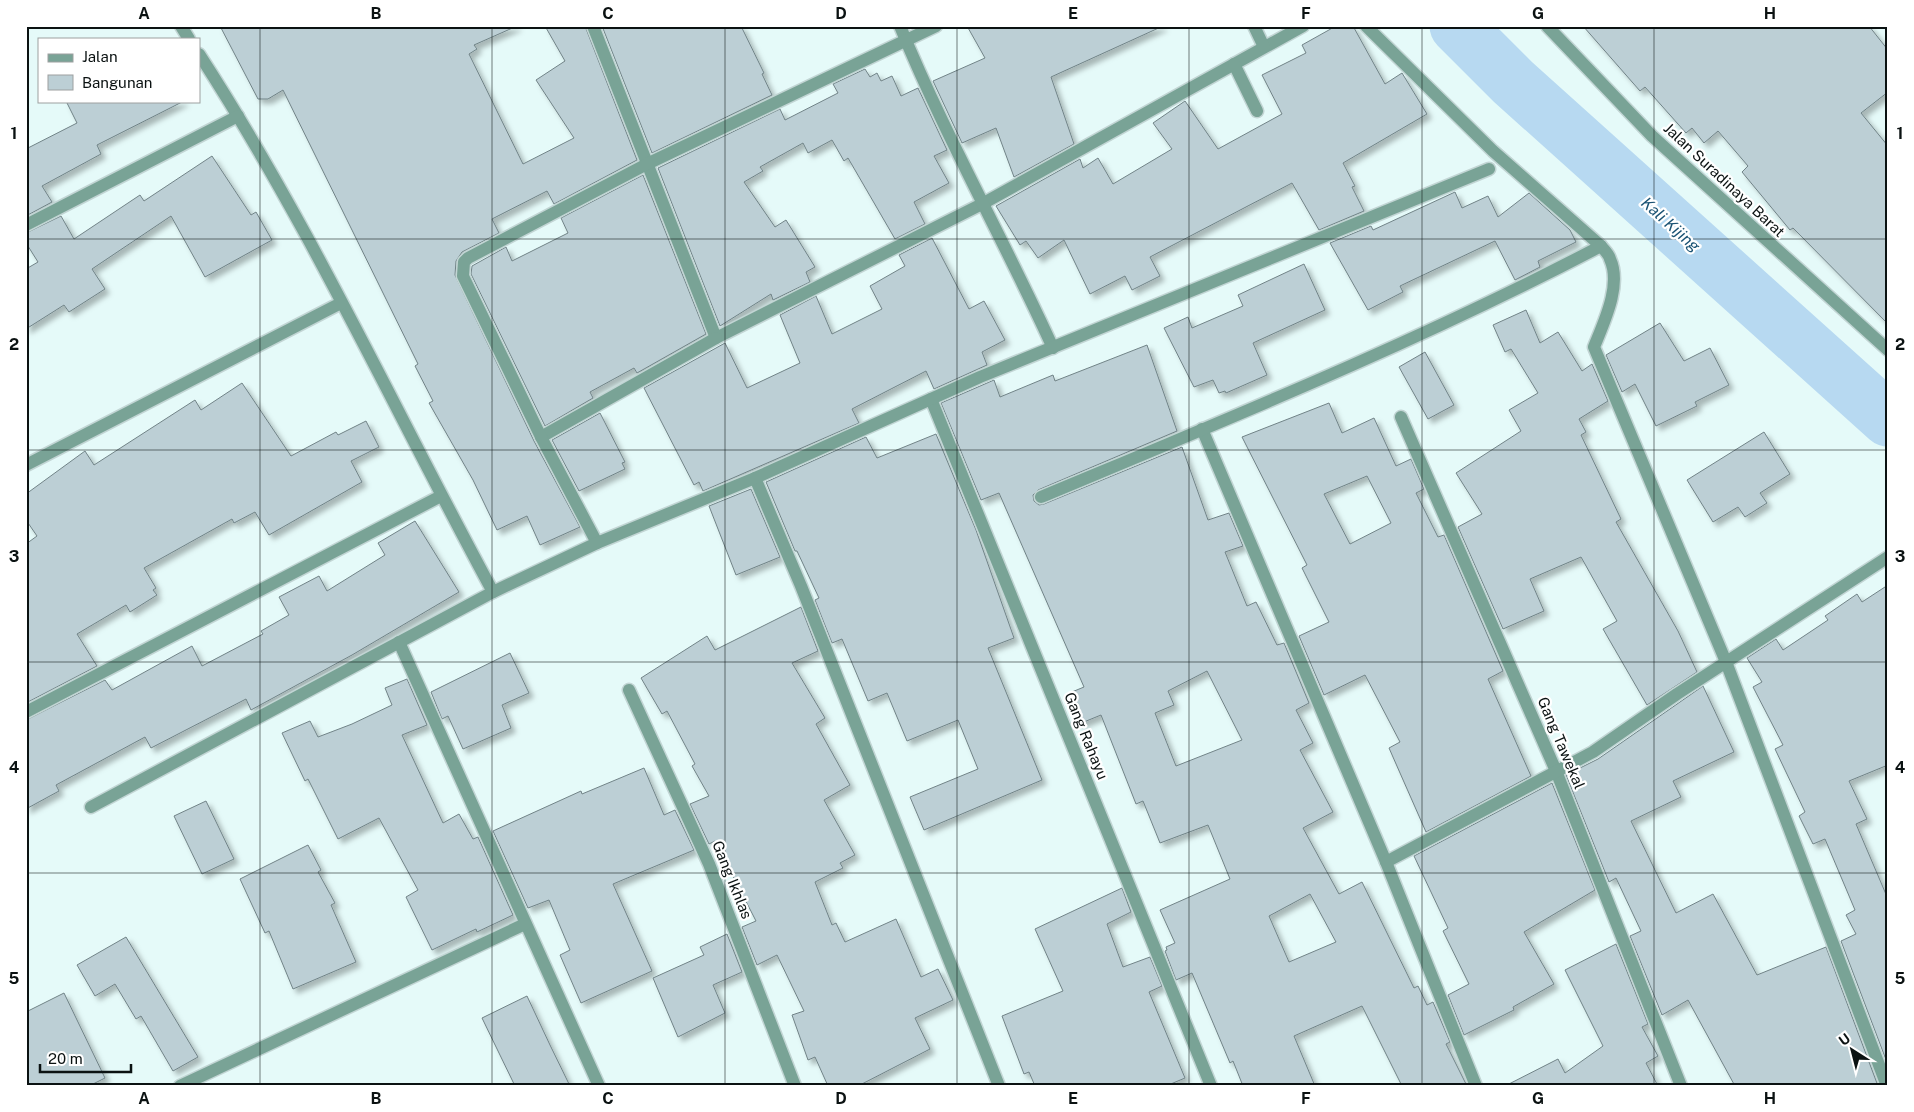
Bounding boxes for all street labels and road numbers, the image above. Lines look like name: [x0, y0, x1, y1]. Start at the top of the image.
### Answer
street label: Jalan Suradinaya Barat: [1660, 119, 1788, 240]
street label: Gang Rahayu: [1061, 690, 1112, 782]
street label: Gang Tawekal: [1534, 694, 1588, 791]
street label: Gang Ikhlas: [709, 838, 756, 921]

